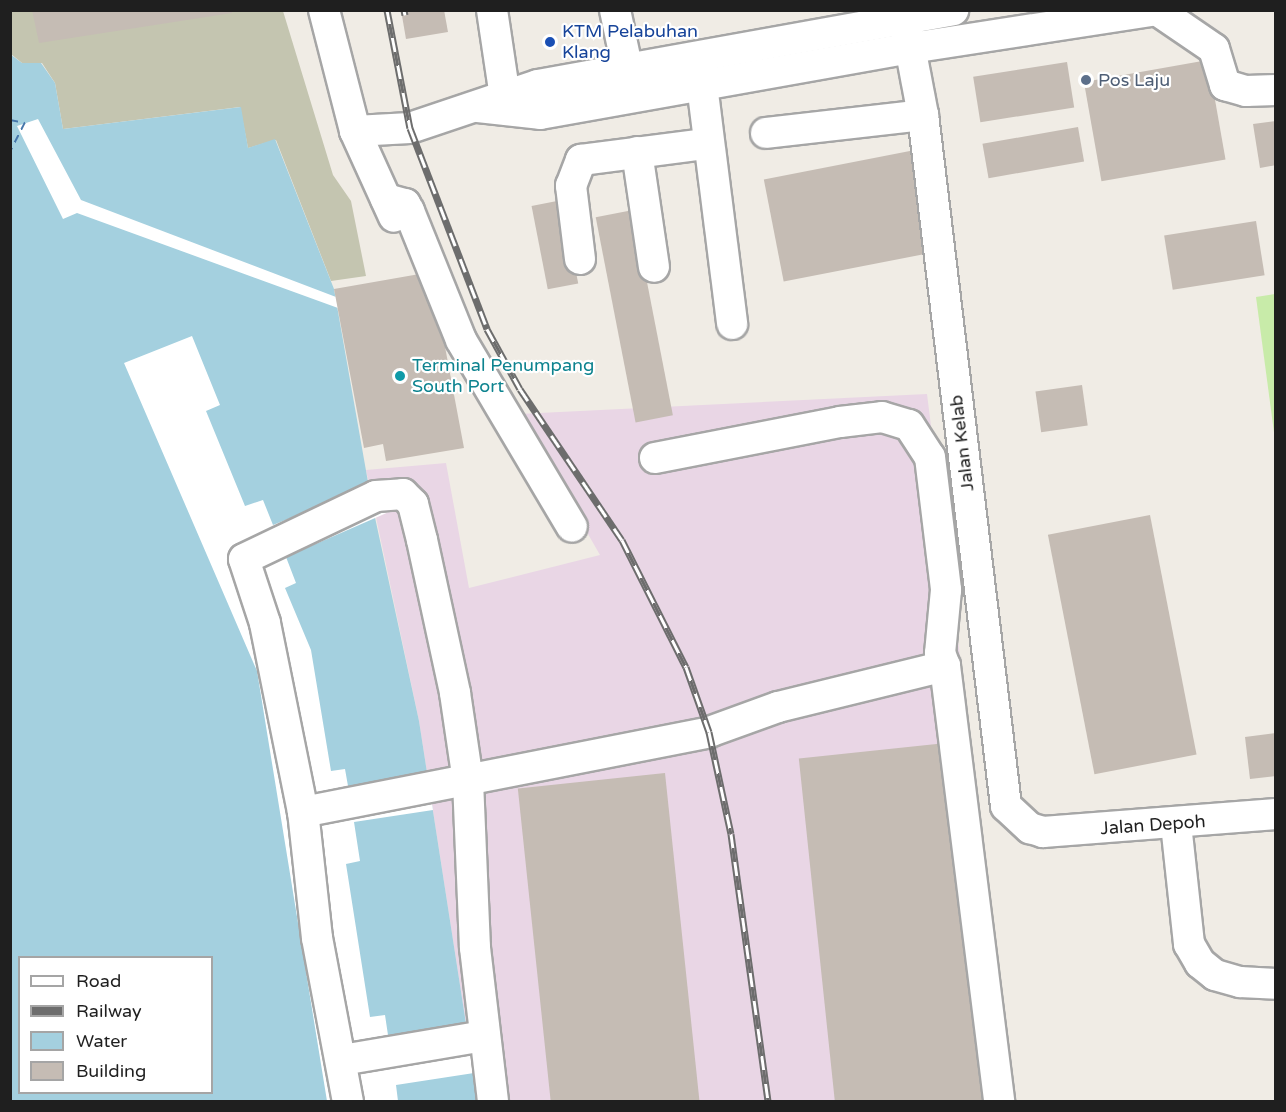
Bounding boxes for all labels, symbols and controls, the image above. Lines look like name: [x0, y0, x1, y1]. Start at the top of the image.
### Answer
place label: KTM Pelabuhan Klang: [562, 21, 698, 63]
marker: KTM Pelabuhan Klang: [543, 35, 557, 49]
place label: Pos Laju: [1098, 69, 1170, 91]
marker: Pos Laju: [1079, 73, 1093, 87]
place label: Terminal Penumpang South Port: [412, 355, 594, 398]
marker: Terminal Penumpang South Port: [393, 369, 407, 383]
street label: Jalan Kelab: [945, 394, 979, 492]
street label: Jalan Depoh: [1100, 811, 1206, 839]
legend: [18, 956, 213, 1094]
text: Road: [76, 970, 121, 992]
text: Railway: [76, 1000, 142, 1022]
text: Water: [76, 1030, 127, 1052]
text: Building: [76, 1060, 146, 1082]

